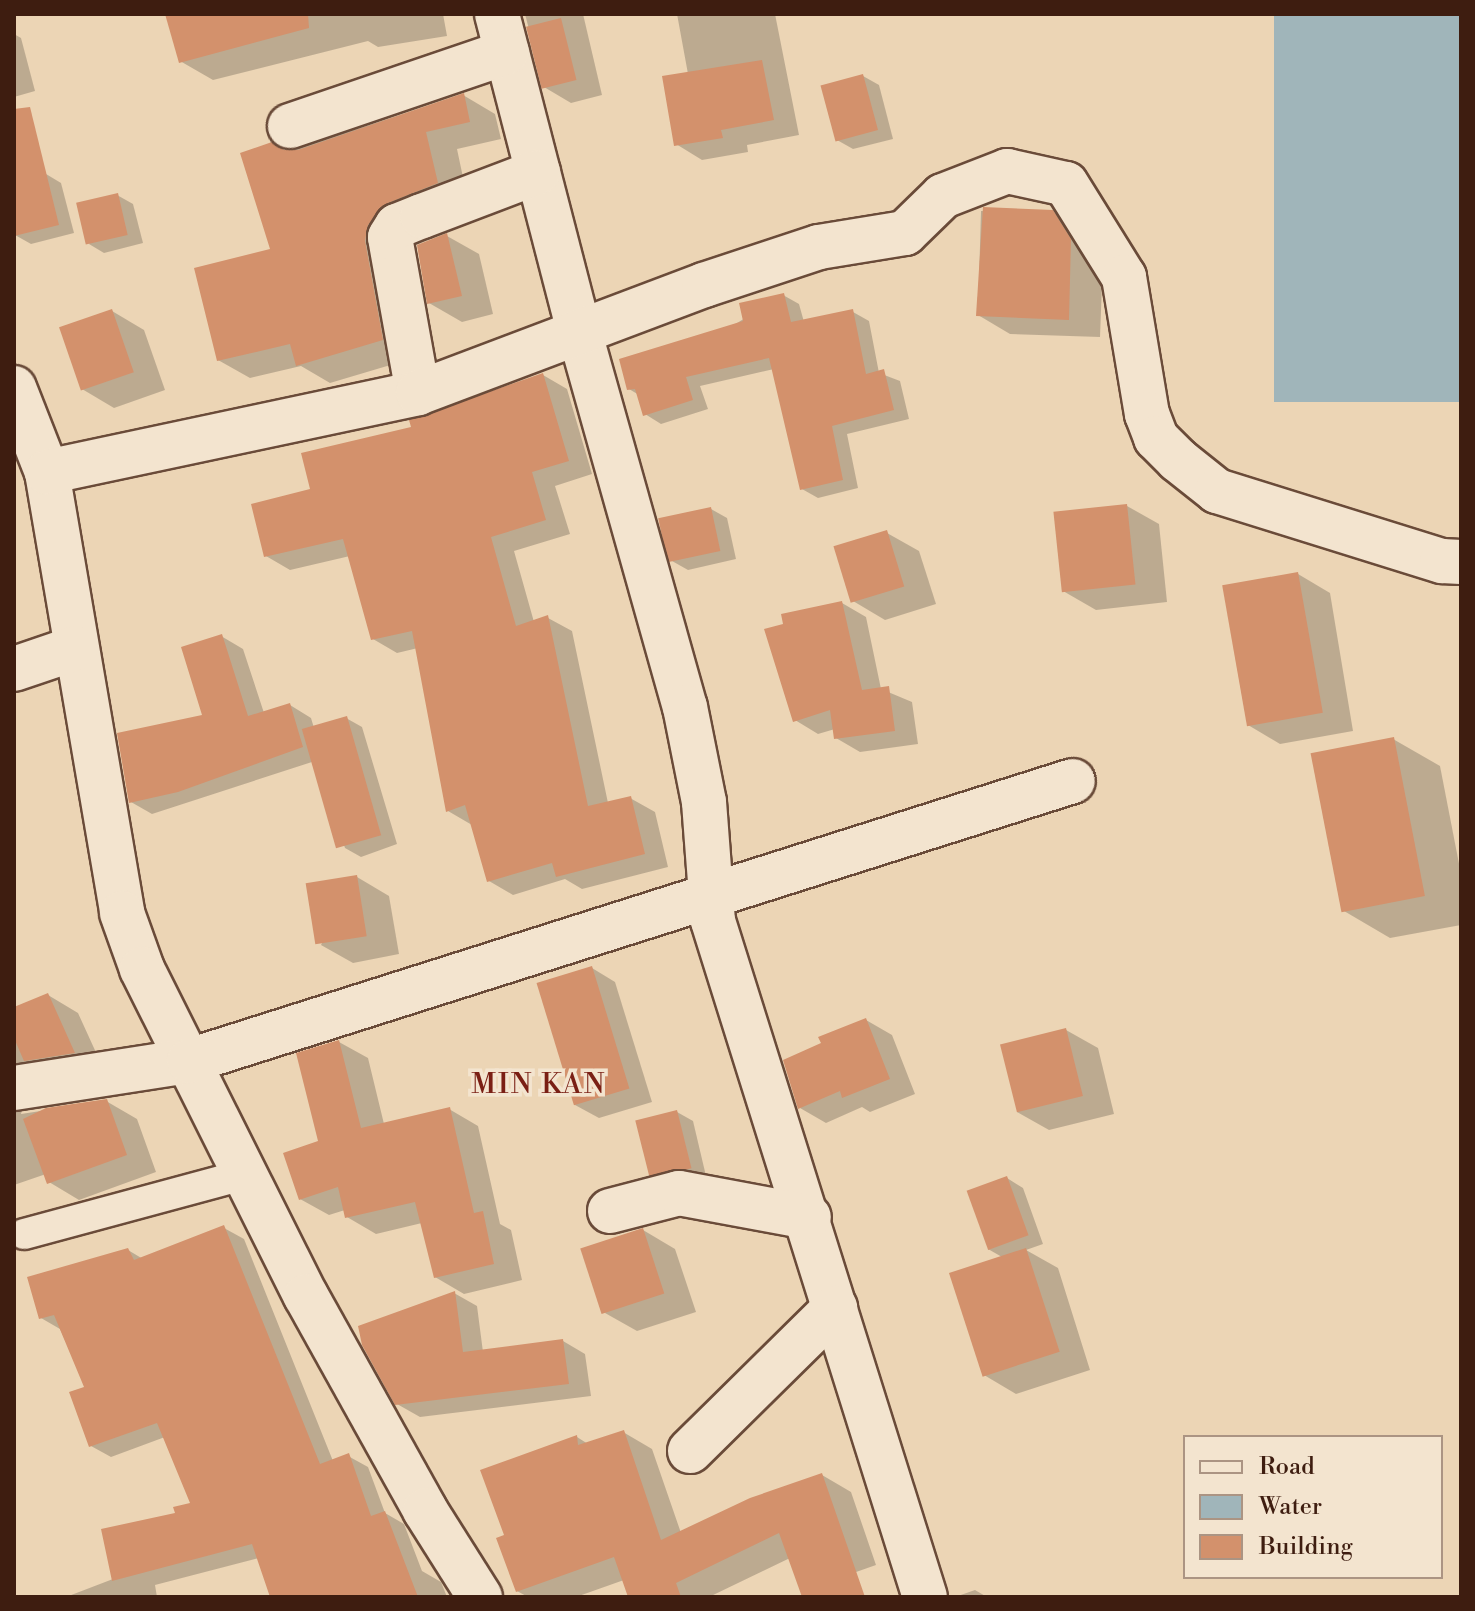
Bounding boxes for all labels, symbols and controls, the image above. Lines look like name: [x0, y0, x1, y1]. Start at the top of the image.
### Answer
district label: MIN KAN: [471, 1068, 607, 1102]
legend: [1183, 1435, 1443, 1579]
text: Road: [1259, 1452, 1315, 1482]
text: Water: [1259, 1492, 1322, 1522]
text: Building: [1259, 1532, 1353, 1562]

